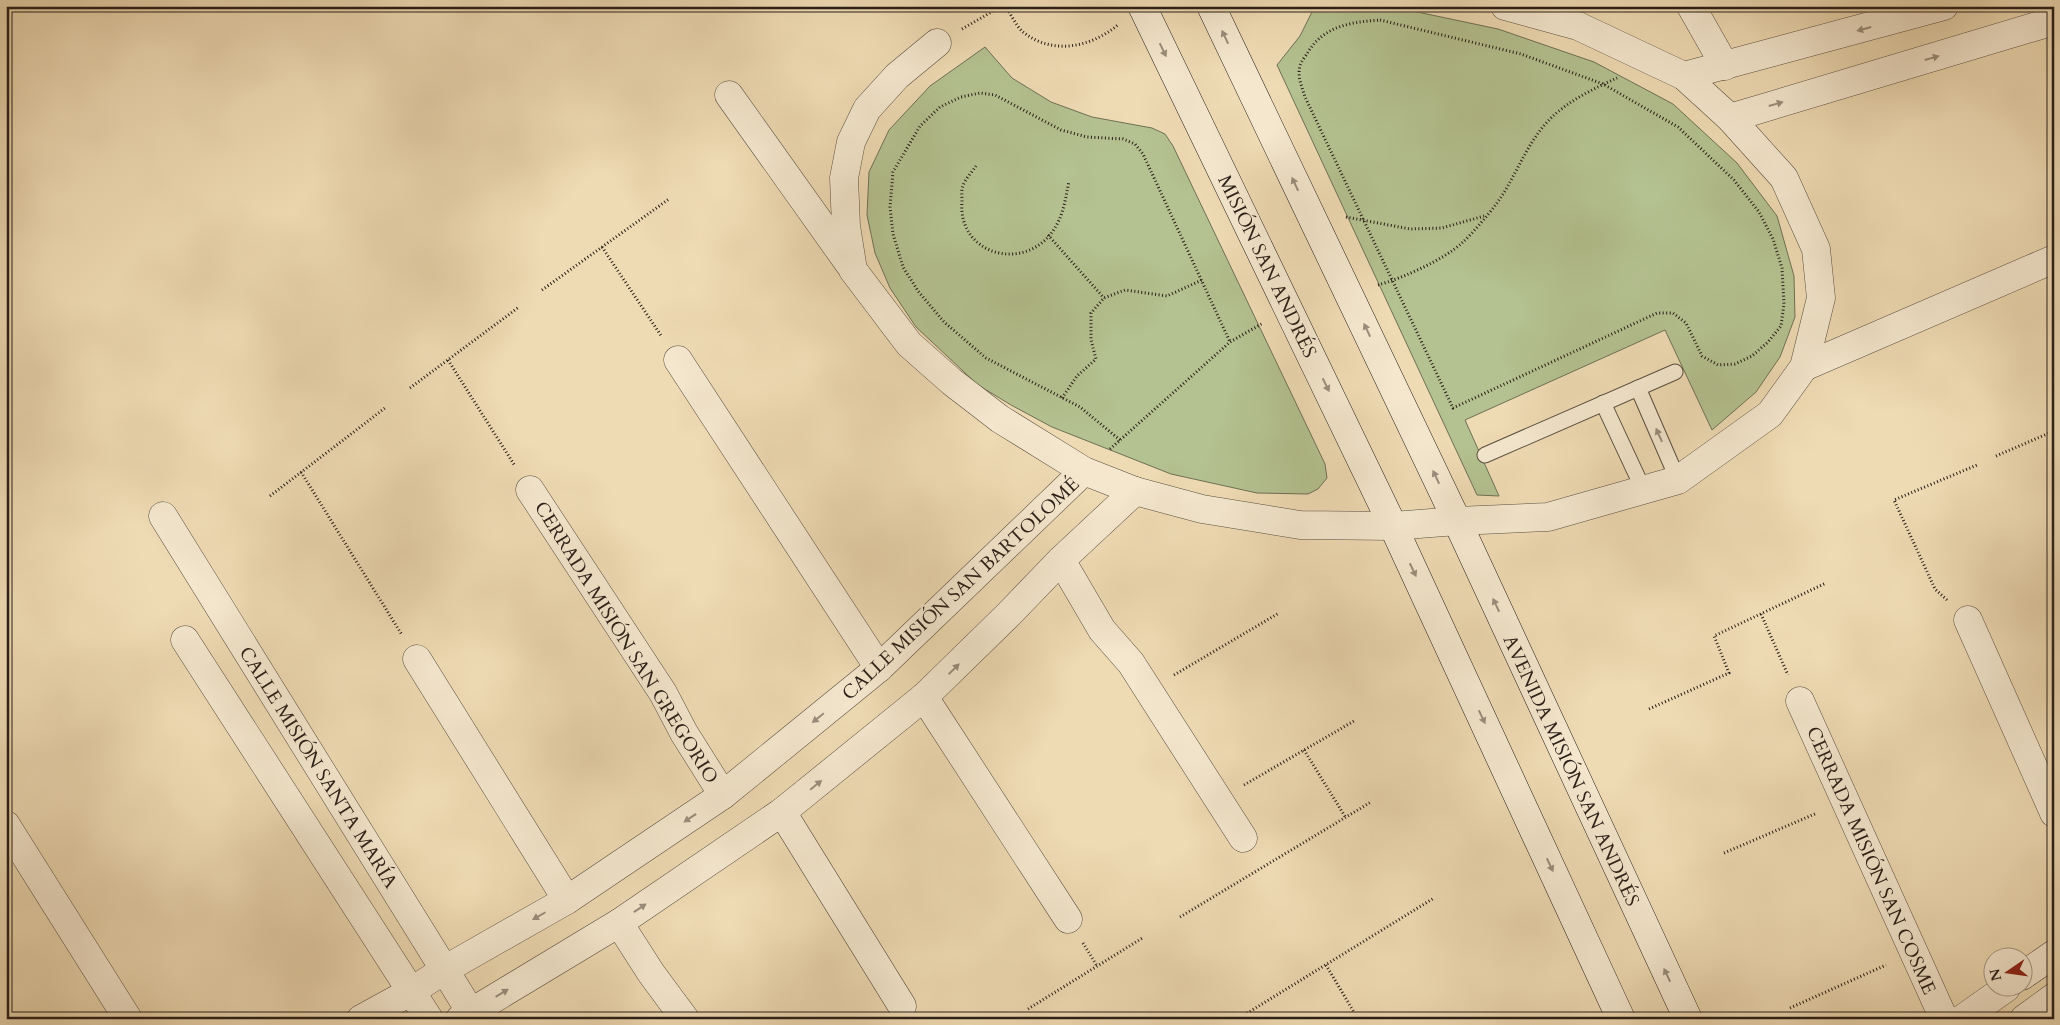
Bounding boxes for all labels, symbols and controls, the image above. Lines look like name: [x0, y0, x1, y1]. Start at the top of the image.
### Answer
one-way arrow: [1856, 25, 1871, 33]
one-way arrow: [1221, 30, 1229, 44]
one-way arrow: [1159, 43, 1167, 57]
one-way arrow: [1925, 54, 1940, 62]
one-way arrow: [1769, 99, 1784, 107]
street label: MISIÓN SAN ANDRÉS: [1211, 170, 1324, 362]
one-way arrow: [1290, 177, 1298, 191]
one-way arrow: [1362, 323, 1370, 337]
one-way arrow: [1322, 378, 1330, 392]
one-way arrow: [1654, 428, 1662, 442]
one-way arrow: [1432, 470, 1440, 484]
street label: CALLE MISIÓN SAN BARTOLOMÉ: [836, 471, 1085, 706]
street label: CERRADA MISIÓN SAN GREGORIO: [528, 496, 725, 789]
one-way arrow: [1410, 563, 1418, 577]
one-way arrow: [1491, 598, 1499, 612]
street label: AVENIDA MISIÓN SAN ANDRÉS: [1497, 630, 1646, 910]
street label: CALLE MISIÓN SANTA MARÍA: [233, 641, 405, 894]
one-way arrow: [947, 663, 959, 675]
one-way arrow: [1478, 710, 1486, 724]
one-way arrow: [812, 713, 825, 724]
street label: CERRADA MISIÓN SAN COSME: [1800, 722, 1943, 999]
one-way arrow: [809, 779, 822, 790]
one-way arrow: [683, 813, 696, 823]
one-way arrow: [1546, 858, 1554, 872]
one-way arrow: [634, 903, 647, 913]
one-way arrow: [532, 911, 545, 920]
north arrow: [1982, 948, 2032, 998]
one-way arrow: [1663, 967, 1671, 982]
text: N: [1985, 967, 2006, 983]
one-way arrow: [495, 988, 508, 997]

